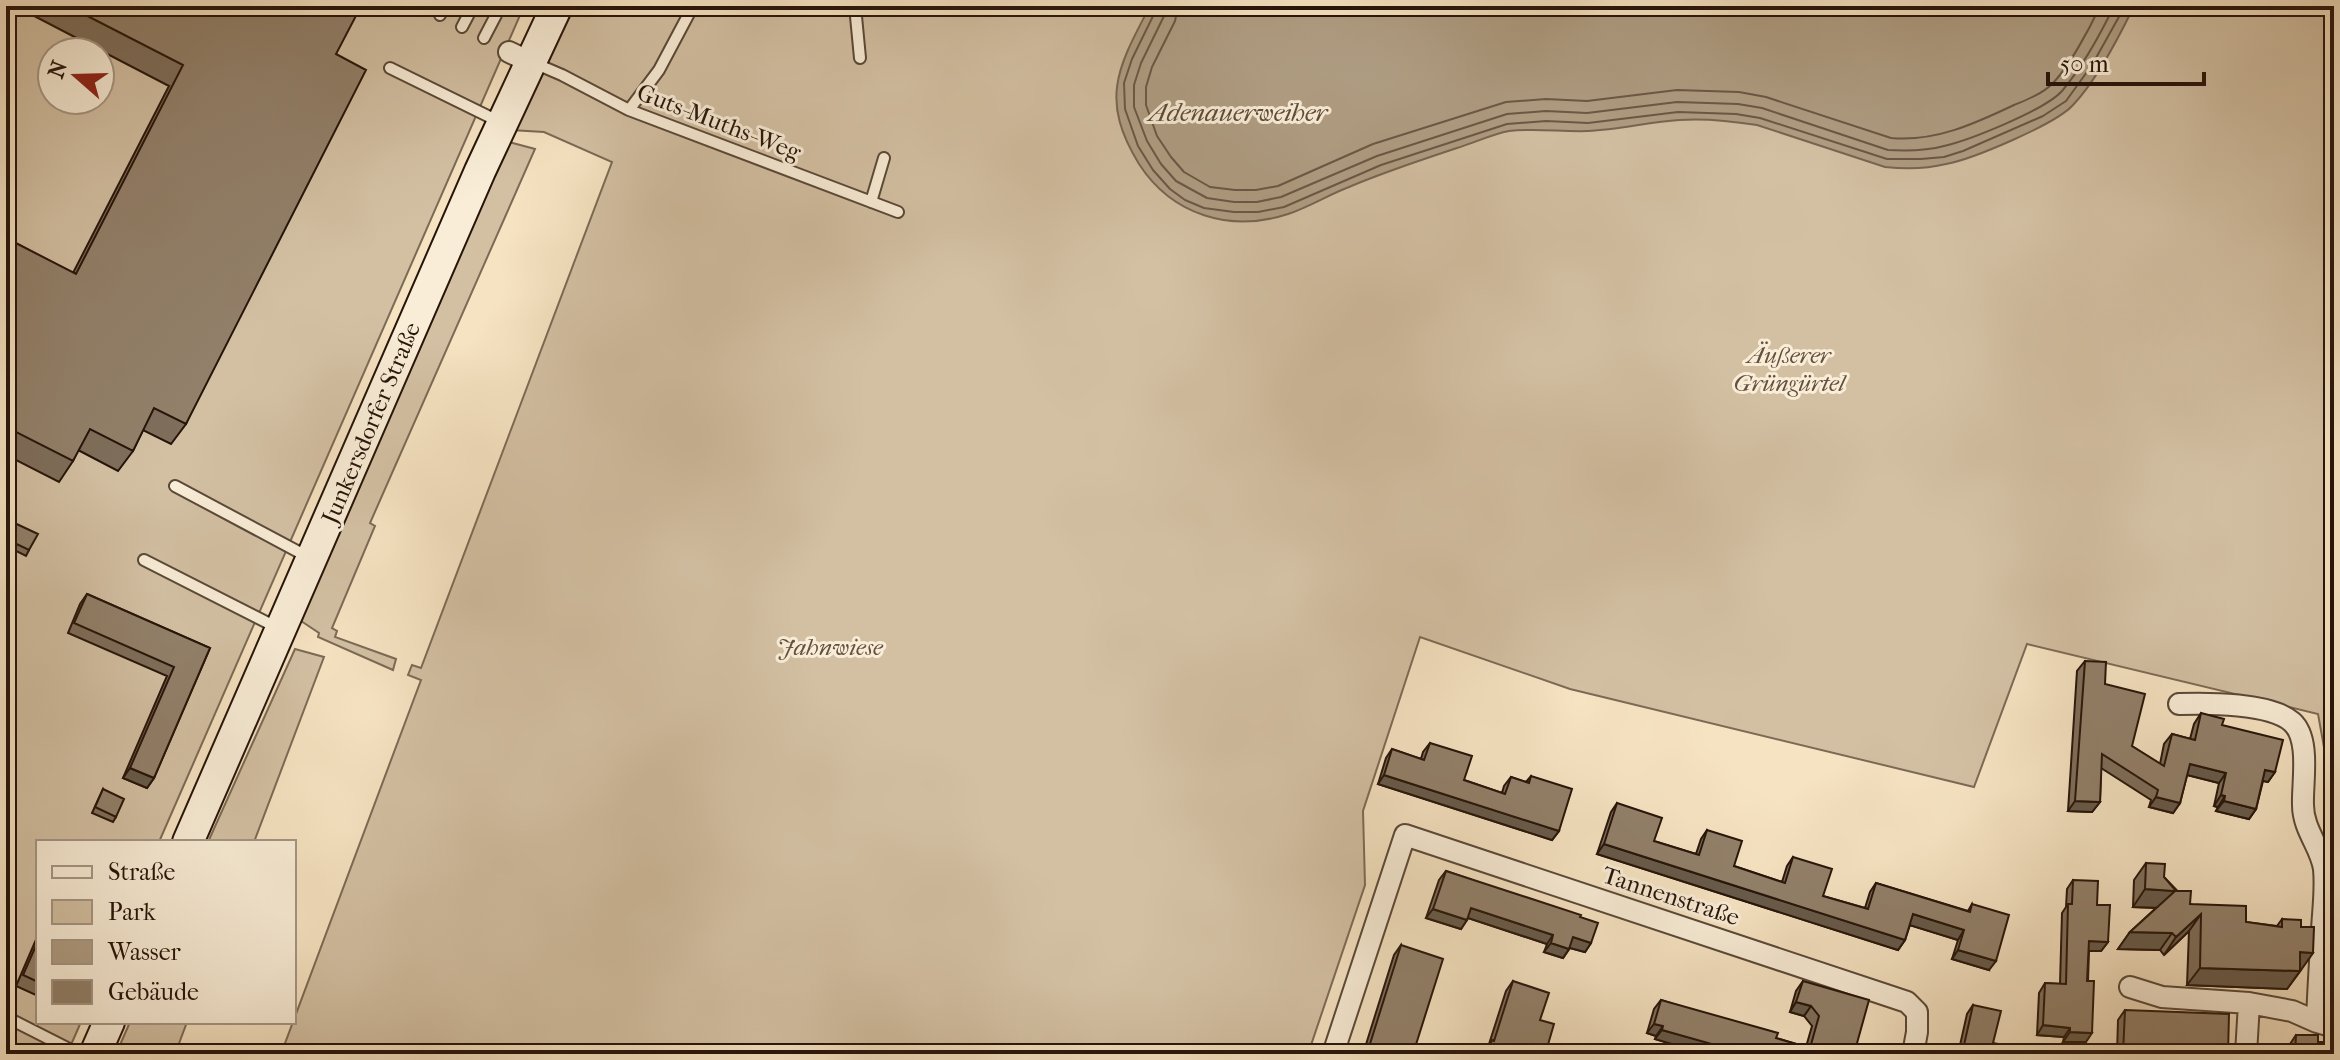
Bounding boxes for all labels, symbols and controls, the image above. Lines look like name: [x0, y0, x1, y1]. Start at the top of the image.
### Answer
north arrow: [36, 36, 116, 116]
scale bar: [2048, 36, 2204, 86]
text: 50 m: [2060, 50, 2109, 78]
text: N: [43, 57, 73, 82]
street label: Guts-Muths-Weg: [633, 78, 806, 167]
water label: Adenauerweiher: [1146, 97, 1329, 128]
street label: Junkersdorfer Straße: [315, 318, 426, 530]
park label: Äußerer Grüngürtel: [1733, 341, 1848, 397]
park label: Jahnwiese: [777, 633, 884, 661]
legend: [36, 840, 296, 1024]
text: Straße: [108, 858, 175, 886]
street label: Tannenstraße: [1599, 861, 1743, 931]
text: Park: [108, 898, 156, 926]
text: Wasser: [107, 938, 182, 966]
text: Gebäude: [108, 978, 199, 1006]

